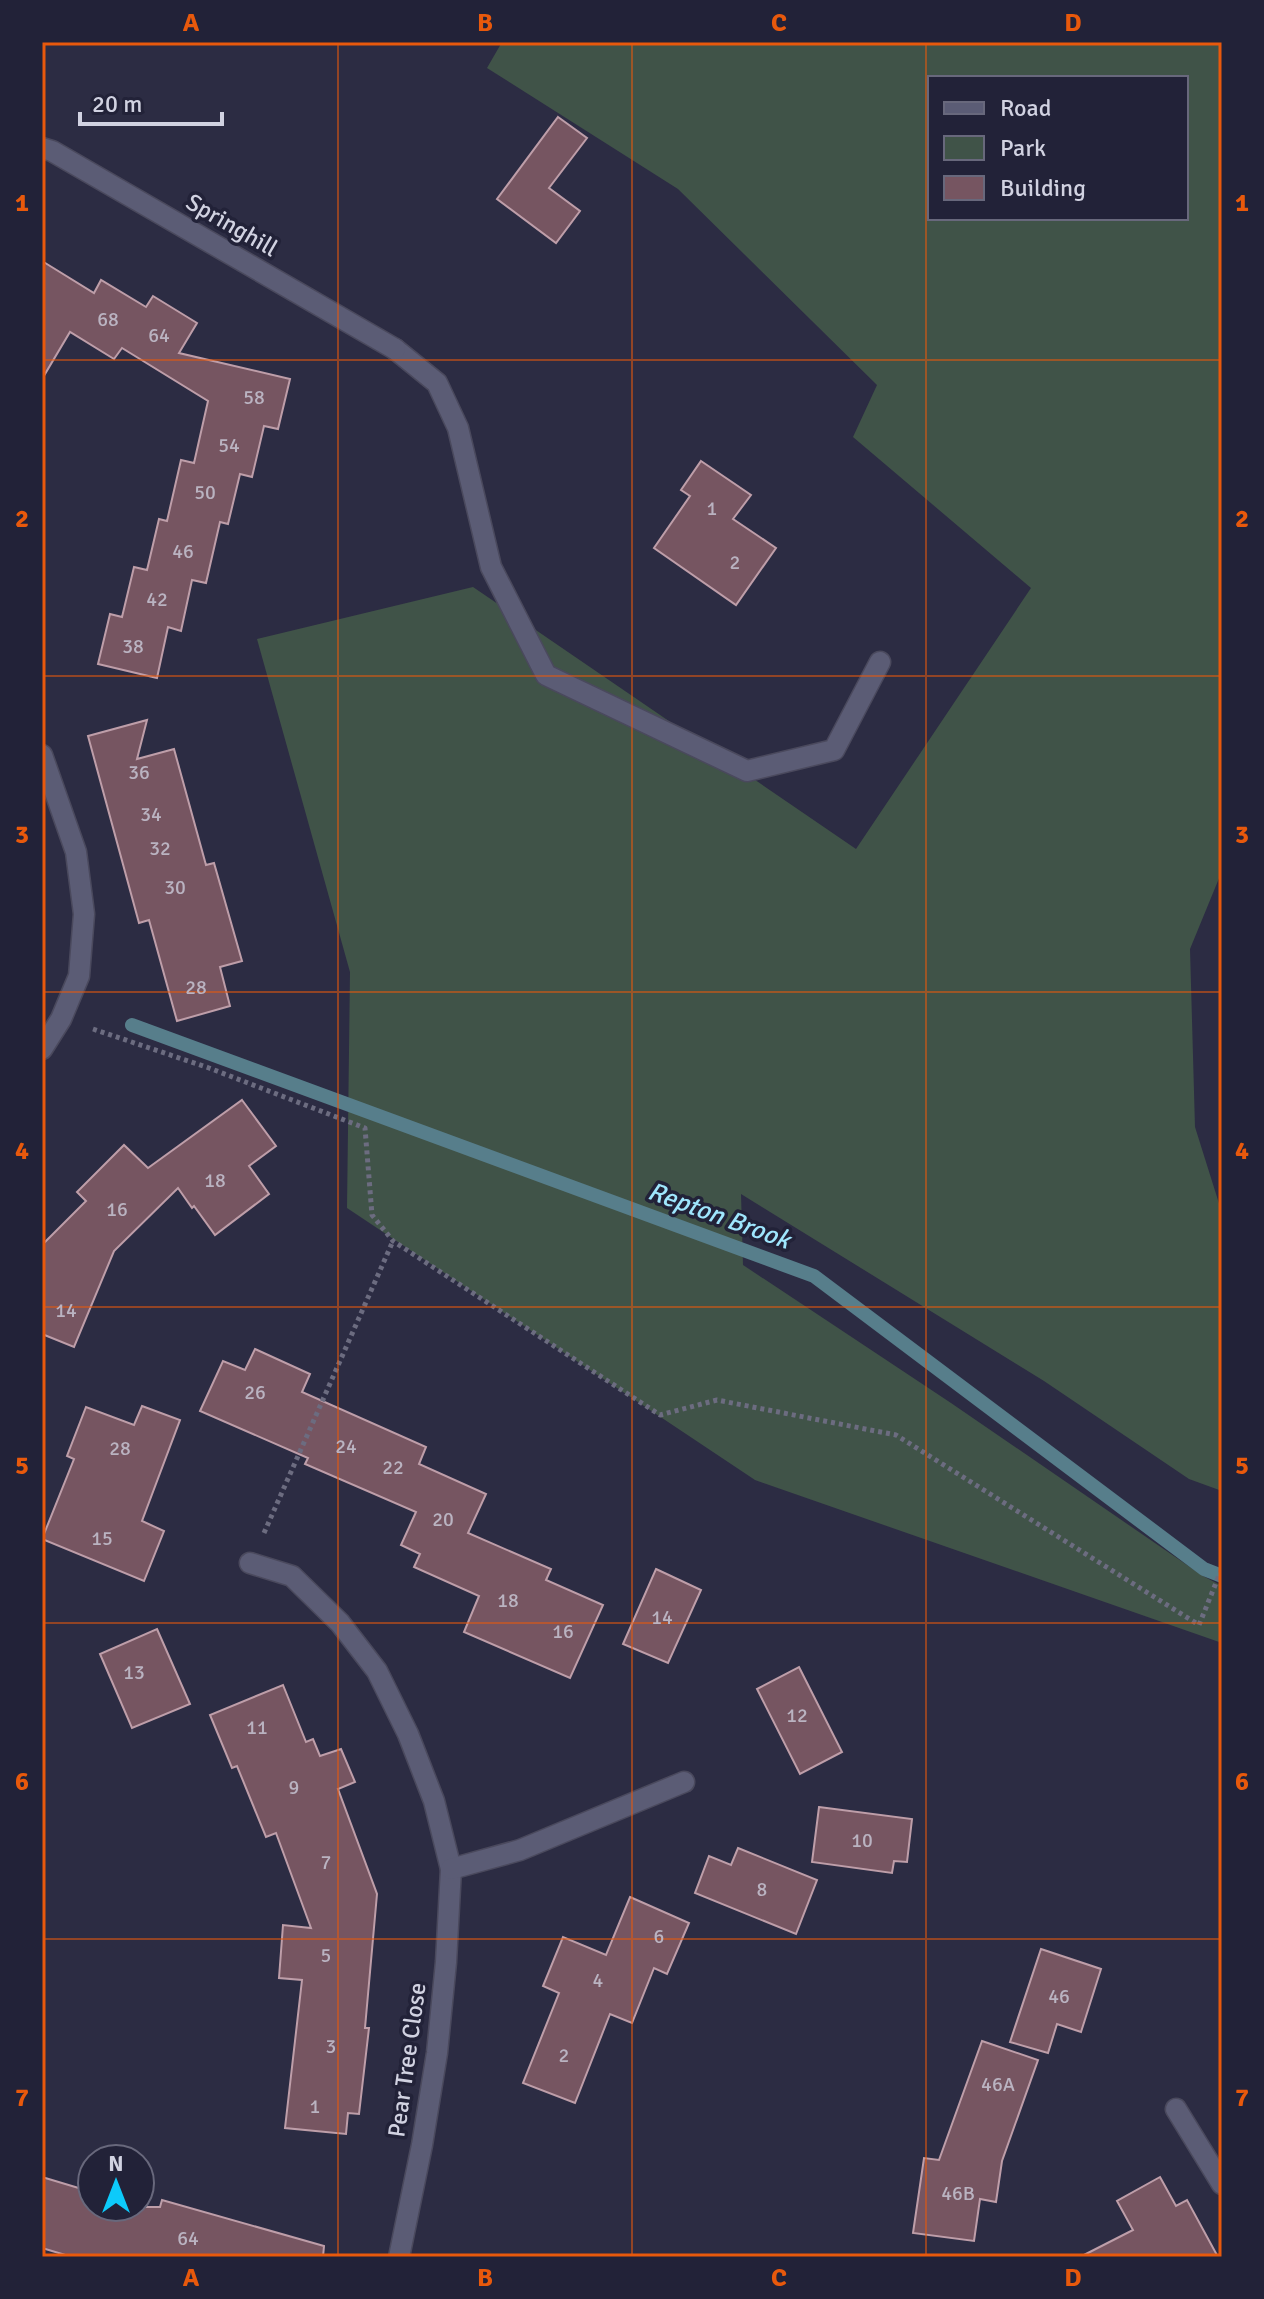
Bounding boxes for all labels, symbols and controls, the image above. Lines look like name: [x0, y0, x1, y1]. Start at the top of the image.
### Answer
text: A: [183, 7, 200, 39]
text: B: [477, 7, 493, 39]
text: C: [771, 7, 787, 39]
text: D: [1064, 7, 1082, 39]
scale bar: [80, 76, 222, 126]
legend: [928, 76, 1188, 220]
text: 20 m: [92, 89, 142, 119]
text: Road: [1000, 93, 1051, 123]
text: Park: [1000, 133, 1046, 163]
text: Building: [1000, 173, 1086, 203]
text: 1: [15, 187, 29, 219]
street label: Springhill: [181, 187, 283, 263]
text: 1: [1235, 187, 1249, 219]
house number: 68: [97, 307, 119, 332]
house number: 64: [148, 323, 170, 348]
house number: 58: [243, 385, 265, 410]
house number: 54: [218, 433, 240, 458]
house number: 50: [194, 480, 216, 505]
house number: 1: [707, 496, 717, 521]
text: 2: [15, 503, 29, 535]
text: 2: [1235, 503, 1249, 535]
house number: 46: [172, 539, 194, 564]
house number: 2: [730, 550, 740, 575]
house number: 42: [146, 587, 168, 612]
house number: 38: [122, 634, 144, 659]
house number: 36: [128, 760, 150, 785]
house number: 34: [140, 802, 162, 827]
text: 3: [15, 819, 29, 851]
text: 3: [1235, 819, 1249, 851]
house number: 32: [149, 836, 171, 861]
house number: 30: [164, 875, 186, 900]
house number: 28: [185, 975, 207, 1000]
text: 4: [15, 1135, 29, 1167]
text: 4: [1235, 1135, 1249, 1167]
house number: 18: [204, 1168, 226, 1193]
water label: Repton Brook: [644, 1176, 796, 1257]
house number: 16: [106, 1197, 128, 1222]
house number: 14: [55, 1298, 77, 1323]
house number: 26: [244, 1380, 266, 1405]
house number: 24: [335, 1434, 357, 1459]
house number: 28: [109, 1436, 131, 1461]
text: 5: [15, 1450, 29, 1482]
text: 5: [1235, 1450, 1249, 1482]
house number: 22: [382, 1455, 404, 1480]
house number: 20: [432, 1507, 454, 1532]
house number: 15: [91, 1526, 113, 1551]
house number: 18: [497, 1588, 519, 1613]
house number: 14: [651, 1605, 673, 1630]
house number: 16: [552, 1619, 574, 1644]
house number: 13: [123, 1660, 145, 1685]
house number: 12: [786, 1703, 808, 1728]
house number: 11: [246, 1715, 268, 1740]
text: 6: [15, 1766, 29, 1798]
text: 6: [1235, 1766, 1249, 1798]
house number: 9: [289, 1775, 299, 1800]
house number: 10: [851, 1828, 873, 1853]
house number: 7: [321, 1850, 331, 1875]
house number: 8: [757, 1877, 767, 1902]
house number: 6: [654, 1924, 664, 1949]
house number: 5: [321, 1943, 331, 1968]
house number: 4: [593, 1968, 604, 1993]
street label: Pear Tree Close: [381, 1981, 433, 2139]
house number: 46: [1048, 1984, 1070, 2009]
house number: 3: [326, 2034, 336, 2059]
house number: 2: [559, 2043, 569, 2068]
house number: 46A: [981, 2072, 1015, 2097]
text: 7: [15, 2082, 29, 2114]
text: 7: [1235, 2082, 1249, 2114]
house number: 1: [310, 2094, 320, 2119]
north arrow: [76, 2143, 156, 2223]
text: N: [108, 2150, 124, 2177]
house number: 46B: [941, 2181, 975, 2206]
house number: 64: [177, 2226, 199, 2251]
text: A: [183, 2262, 200, 2294]
text: B: [477, 2262, 493, 2294]
text: C: [771, 2262, 787, 2294]
text: D: [1064, 2262, 1082, 2294]

